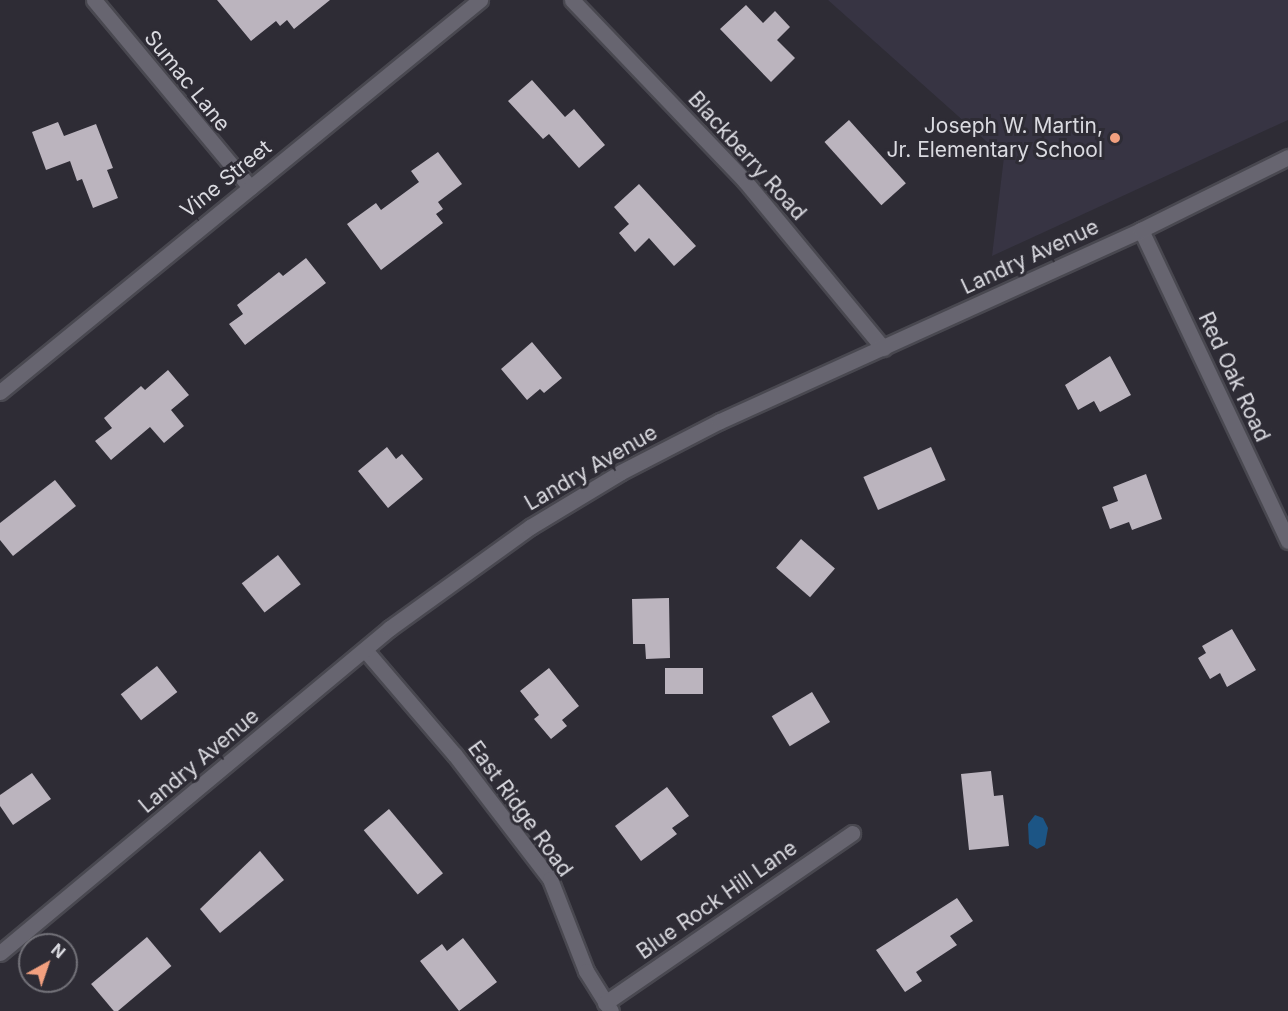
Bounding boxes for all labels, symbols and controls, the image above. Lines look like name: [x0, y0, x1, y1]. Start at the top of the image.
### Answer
street label: Sumac Lane: [139, 26, 235, 136]
street label: Blackberry Road: [683, 87, 811, 225]
place label: Joseph W. Martin, Jr. Elementary School: [887, 113, 1103, 163]
marker: Joseph W. Martin, Jr. Elementary School: [1108, 131, 1122, 145]
street label: Vine Street: [176, 135, 276, 223]
street label: Landry Avenue: [957, 214, 1103, 300]
street label: Red Oak Road: [1193, 308, 1275, 446]
street label: Landry Avenue: [520, 420, 662, 516]
street label: Landry Avenue: [134, 704, 264, 818]
street label: East Ridge Road: [462, 736, 578, 882]
street label: Blue Rock Hill Lane: [632, 835, 802, 965]
north arrow: [18, 933, 78, 993]
text: N: [47, 939, 69, 962]

